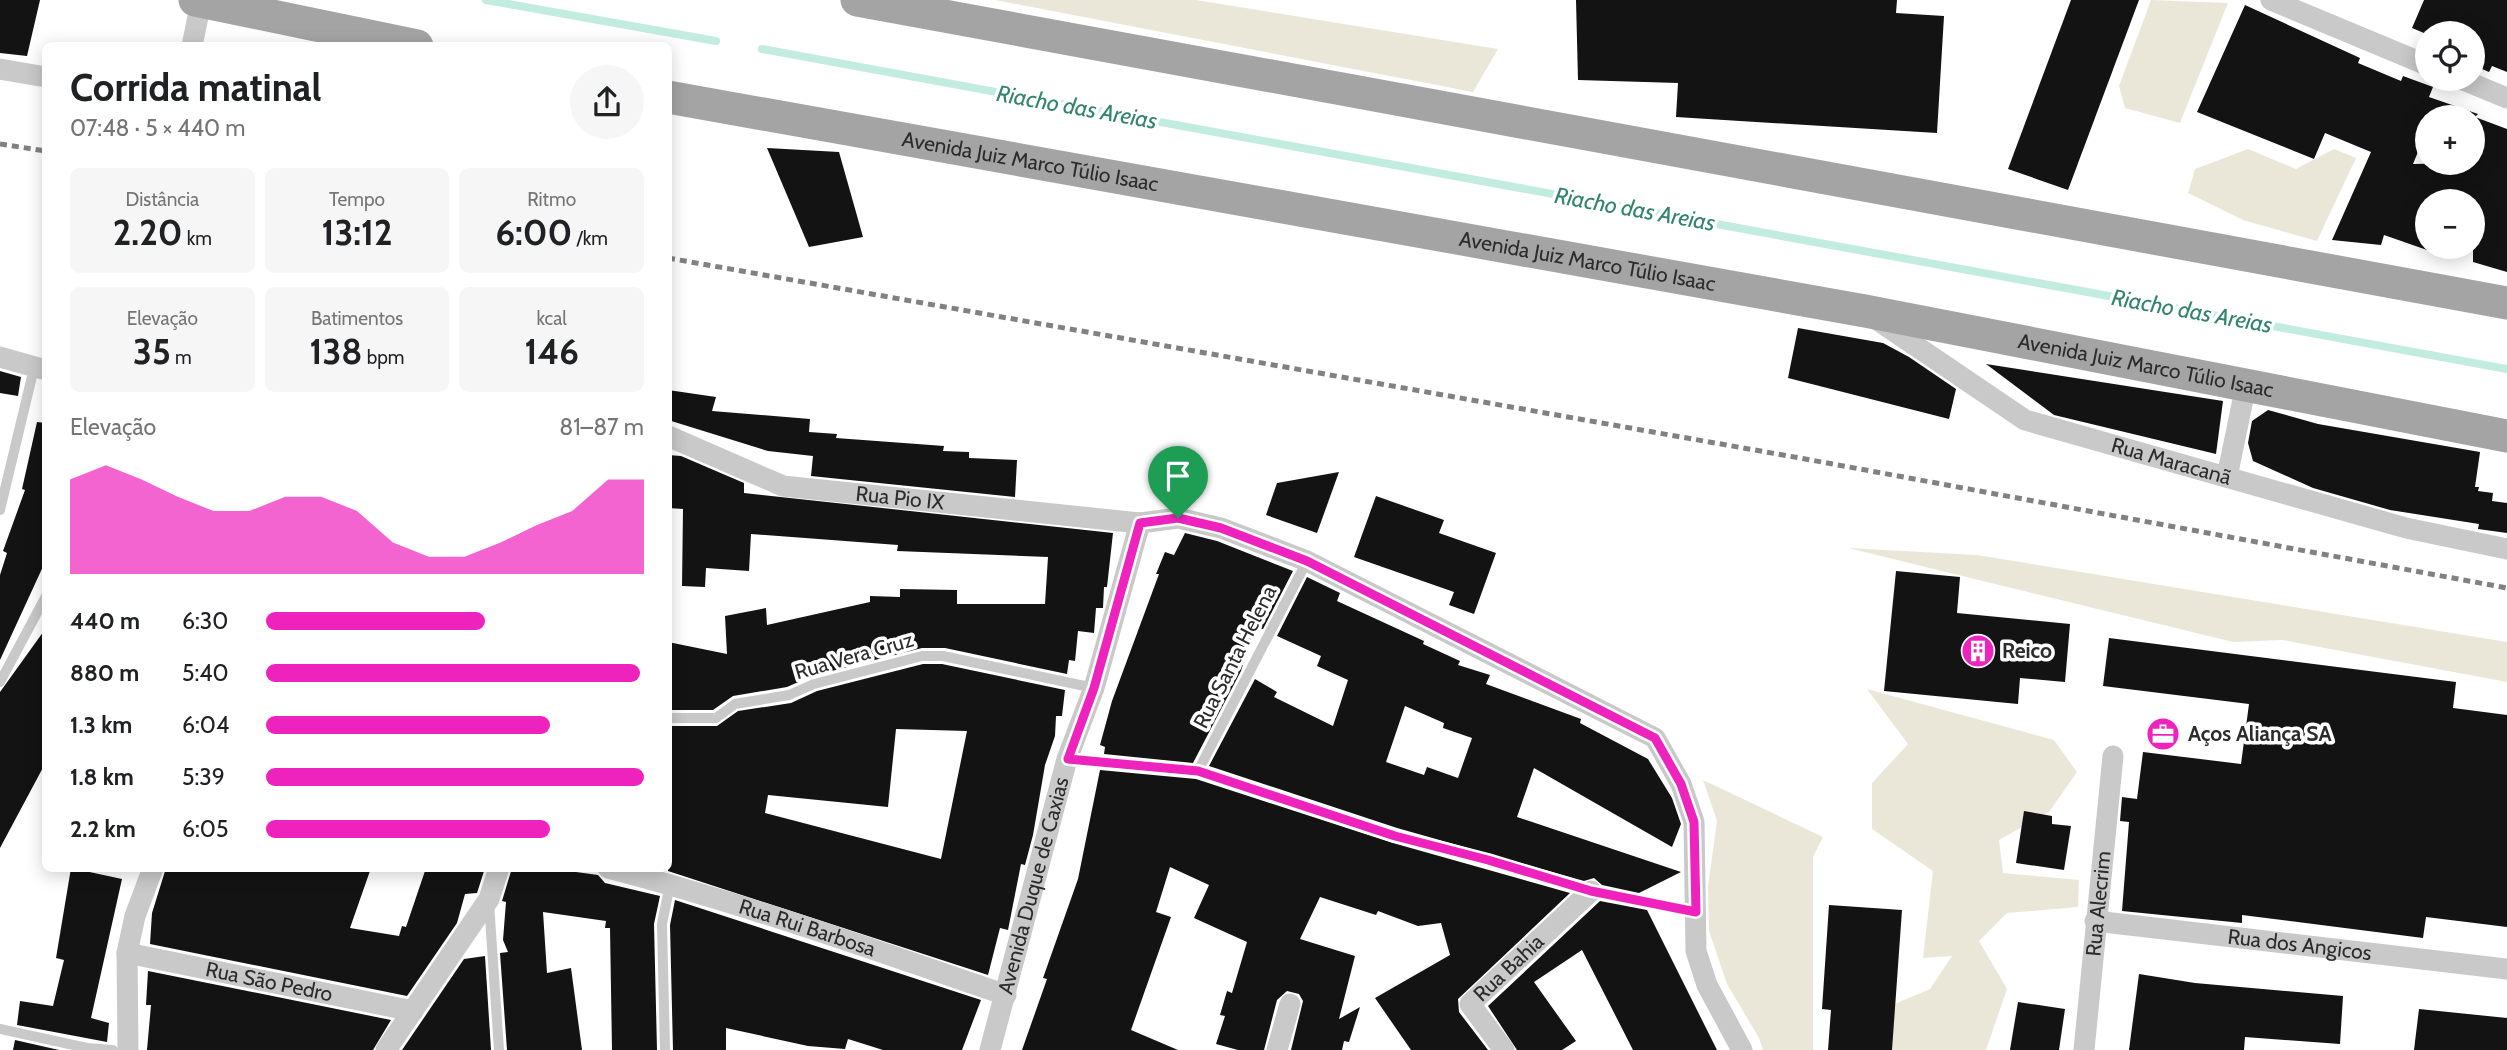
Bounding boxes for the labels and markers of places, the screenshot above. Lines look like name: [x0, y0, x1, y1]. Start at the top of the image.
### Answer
pin: [1148, 446, 1208, 518]
building icon: Reico: [1959, 632, 1997, 670]
place label: Reico: [2002, 638, 2052, 663]
office icon: Aços Aliança SA: [2144, 715, 2182, 753]
place label: Aços Aliança SA: [2188, 721, 2332, 746]

